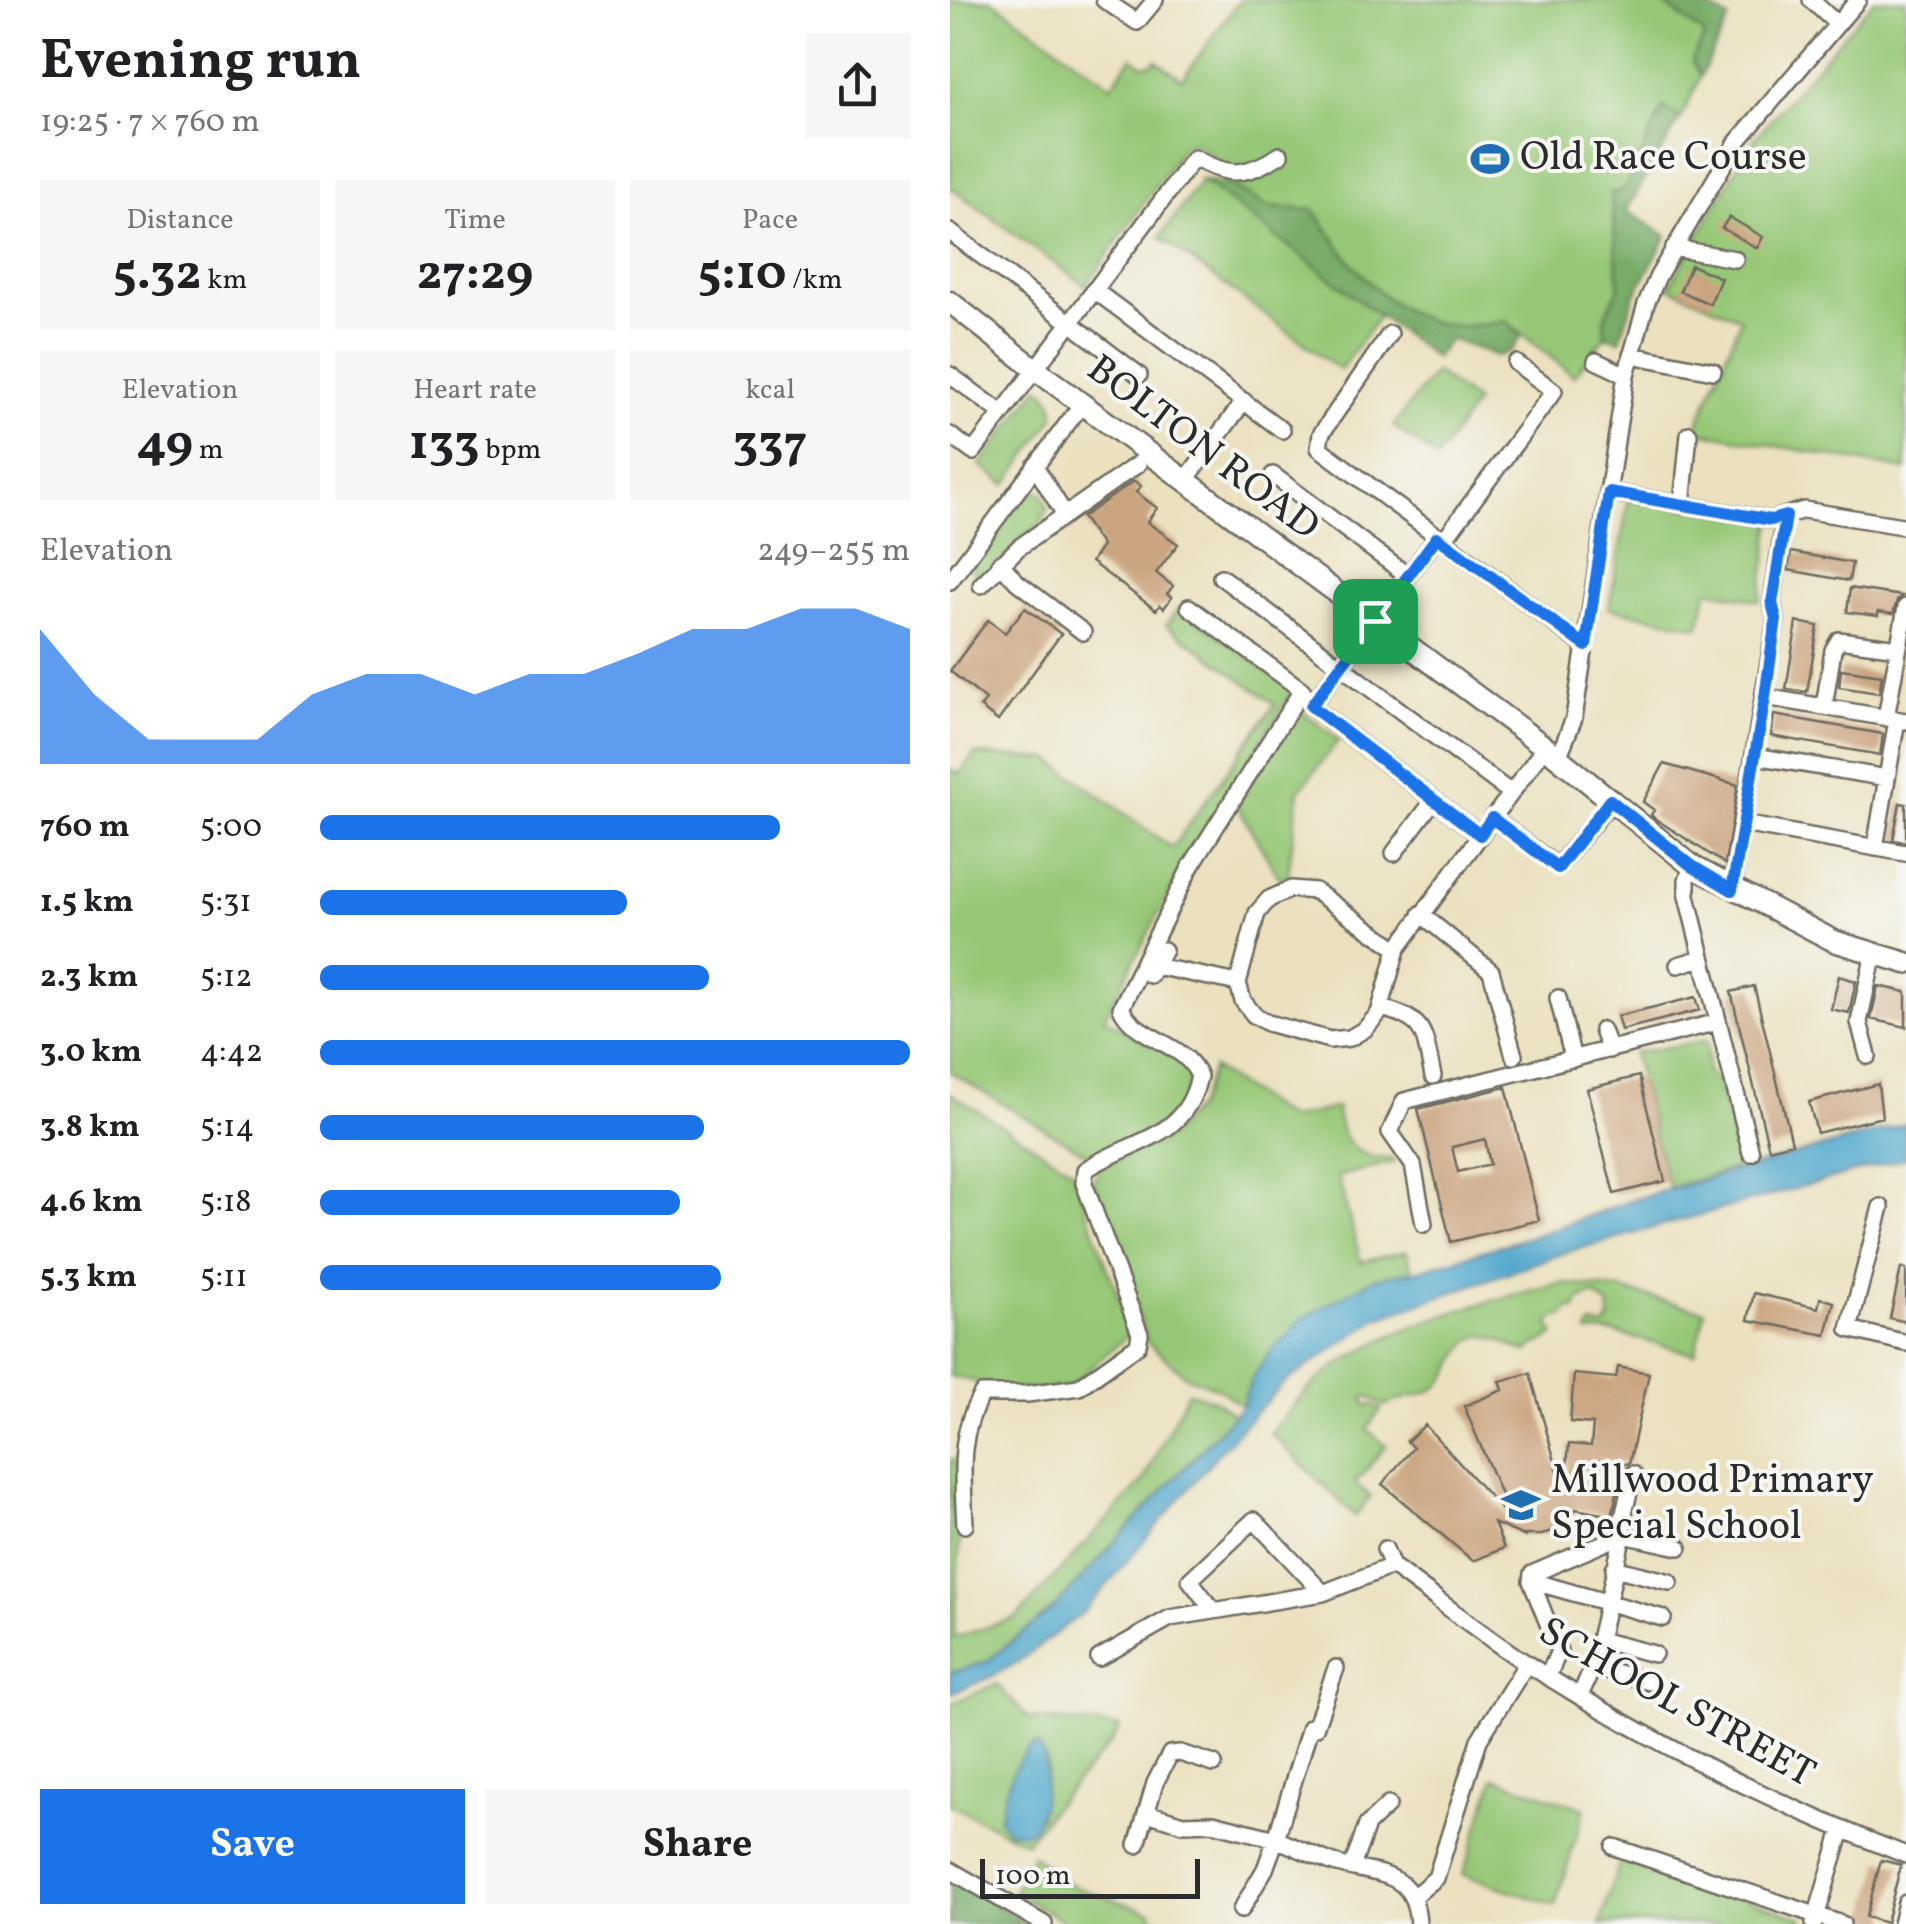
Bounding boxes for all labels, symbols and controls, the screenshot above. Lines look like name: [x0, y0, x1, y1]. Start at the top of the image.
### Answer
text: Evening run: [40, 25, 361, 101]
button: share: [805, 33, 910, 138]
text: 19:25 · 7 × 760 m: [40, 101, 260, 145]
place label: Old Race Course: [1520, 131, 1807, 187]
sports icon: Old Race Course: [1469, 138, 1511, 180]
text: Distance: [126, 201, 234, 240]
text: Time: [444, 201, 506, 240]
text: Pace: [742, 201, 798, 240]
text: 5.32: [113, 240, 202, 310]
text: 27:29: [417, 240, 533, 310]
text: 5:10: [697, 240, 787, 310]
text: km: [202, 261, 247, 300]
text: /km: [787, 261, 843, 300]
street label: BOLTON ROAD: [1074, 343, 1330, 555]
text: Elevation: [122, 371, 238, 410]
text: Heart rate: [413, 371, 537, 410]
text: kcal: [745, 371, 795, 410]
text: 49: [136, 410, 193, 480]
text: 133: [409, 410, 480, 480]
text: 337: [733, 410, 807, 480]
text: m: [193, 431, 224, 470]
text: bpm: [480, 431, 541, 470]
text: Elevation: [40, 530, 173, 574]
text: 249–255 m: [757, 530, 910, 574]
pin: [1333, 579, 1418, 664]
icon: arrive: [1348, 594, 1403, 649]
text: 760 m: [40, 806, 130, 850]
text: 5:00: [200, 806, 262, 850]
text: 1.5 km: [40, 881, 134, 925]
text: 5:31: [200, 881, 252, 925]
text: 2.3 km: [40, 956, 138, 1000]
text: 5:12: [200, 956, 253, 1000]
text: 3.0 km: [40, 1031, 142, 1075]
text: 4:42: [200, 1031, 263, 1075]
text: 3.8 km: [40, 1106, 140, 1150]
text: 5:14: [200, 1106, 254, 1150]
text: 4.6 km: [40, 1181, 143, 1225]
text: 5:18: [200, 1181, 252, 1225]
text: 5.3 km: [40, 1256, 137, 1300]
text: 5:11: [200, 1256, 248, 1300]
place label: Millwood Primary Special School: [1551, 1454, 1874, 1556]
school or university icon: Millwood Primary Special School: [1500, 1484, 1542, 1526]
street label: SCHOOL STREET: [1528, 1605, 1824, 1803]
button: Save: [40, 1789, 465, 1904]
button: Share: [485, 1789, 910, 1904]
scale bar: [980, 1854, 1200, 1898]
text: 100 m: [995, 1857, 1070, 1896]

